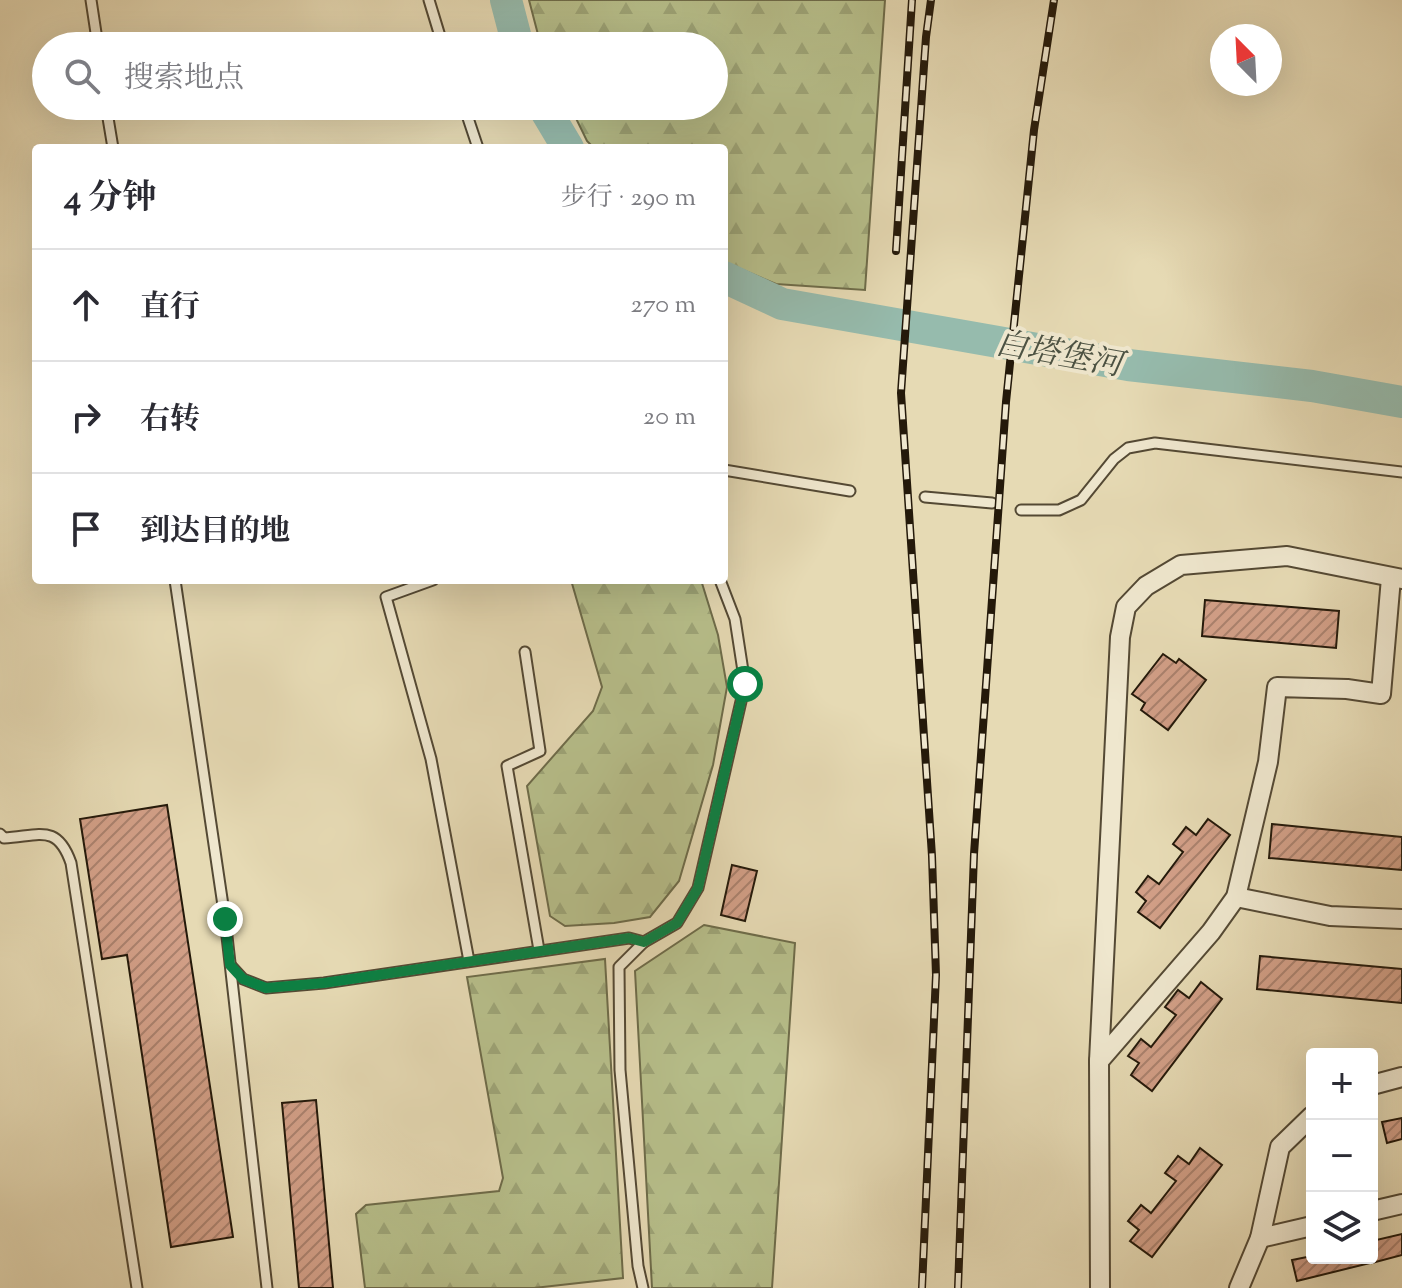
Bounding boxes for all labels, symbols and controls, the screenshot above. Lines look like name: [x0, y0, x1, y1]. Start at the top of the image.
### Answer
north arrow: [1210, 24, 1282, 96]
search box: [32, 32, 728, 120]
icon: search: [60, 54, 104, 98]
text: 搜索地点: [124, 58, 244, 101]
text: 4 分钟: [64, 175, 156, 224]
text: 步行 · 290 m: [561, 180, 696, 217]
icon: ahead: [64, 283, 108, 327]
text: 直行: [140, 287, 200, 330]
text: 270 m: [631, 287, 696, 324]
water label: 白塔堡河: [991, 322, 1130, 391]
icon: right: [64, 395, 108, 439]
text: 右转: [140, 399, 200, 442]
text: 20 m: [643, 399, 696, 436]
icon: arrive: [64, 507, 108, 551]
text: 到达目的地: [140, 511, 290, 554]
route start: [727, 666, 763, 702]
route end: [207, 901, 243, 937]
map controls: [1306, 1048, 1378, 1264]
button: +: [1306, 1048, 1378, 1120]
button: −: [1306, 1120, 1378, 1192]
button: layers: [1306, 1192, 1378, 1264]

